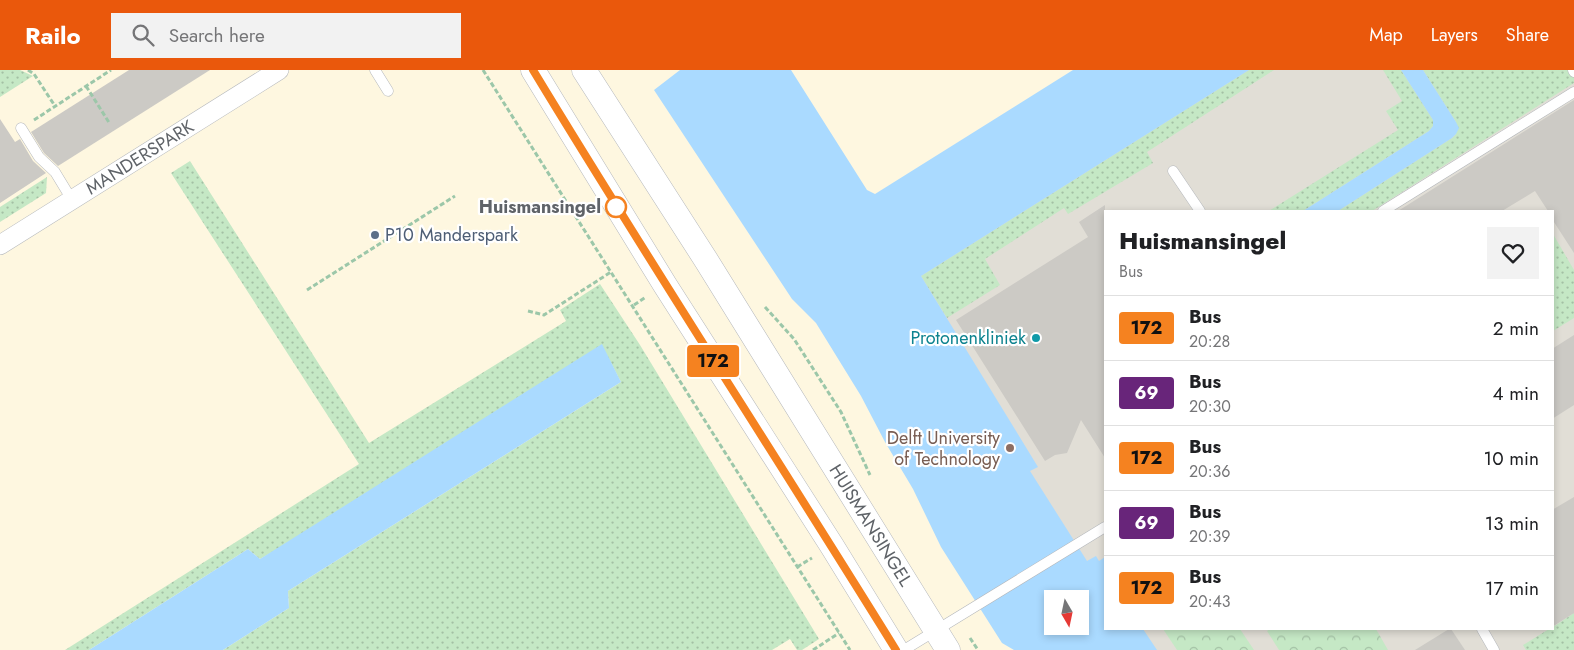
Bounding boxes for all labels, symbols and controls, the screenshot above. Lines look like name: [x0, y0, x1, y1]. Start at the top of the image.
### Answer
search box: [111, 13, 461, 58]
text: Railo: [25, 18, 81, 53]
icon: search: [129, 21, 157, 49]
text: Search here: [169, 22, 265, 49]
text: Map: [1369, 22, 1403, 48]
text: Layers: [1431, 22, 1478, 48]
text: Share: [1506, 22, 1549, 48]
street label: MANDERSPARK: [81, 113, 200, 201]
place label: Huismansingel: [479, 194, 601, 220]
marker: Huismansingel: [605, 196, 627, 218]
place label: P10 Manderspark: [385, 222, 518, 248]
text: Huismansingel: [1119, 223, 1286, 258]
button: heart: [1487, 227, 1539, 279]
marker: P10 Manderspark: [369, 229, 381, 241]
text: Bus: [1119, 260, 1143, 283]
text: Bus: [1189, 303, 1221, 330]
text: 172: [1131, 315, 1162, 341]
text: 2 min: [1493, 315, 1539, 342]
place label: Protonenkliniek: [910, 325, 1026, 351]
text: 20:28: [1189, 330, 1230, 353]
marker: Protonenkliniek: [1030, 332, 1042, 344]
line badge: 172: [684, 345, 742, 377]
text: 172: [697, 348, 729, 374]
text: Bus: [1189, 368, 1221, 395]
text: 69: [1134, 380, 1159, 406]
text: 4 min: [1492, 380, 1539, 407]
text: 20:30: [1189, 395, 1231, 418]
place label: Delft University of Technology: [887, 425, 1000, 472]
text: Bus: [1189, 433, 1221, 460]
marker: Delft University of Technology: [1004, 442, 1016, 454]
text: 172: [1131, 445, 1162, 471]
text: 10 min: [1484, 445, 1539, 472]
street label: HUISMANSINGEL: [823, 459, 918, 591]
text: 20:36: [1189, 460, 1230, 483]
text: Bus: [1189, 498, 1221, 525]
text: 69: [1134, 510, 1159, 536]
text: 13 min: [1485, 510, 1539, 537]
text: 20:39: [1189, 525, 1230, 548]
text: Bus: [1189, 563, 1221, 590]
text: 172: [1131, 575, 1162, 601]
text: 17 min: [1485, 575, 1539, 602]
north arrow: [1044, 590, 1089, 635]
map controls: [1044, 590, 1089, 635]
text: 20:43: [1189, 590, 1231, 613]

